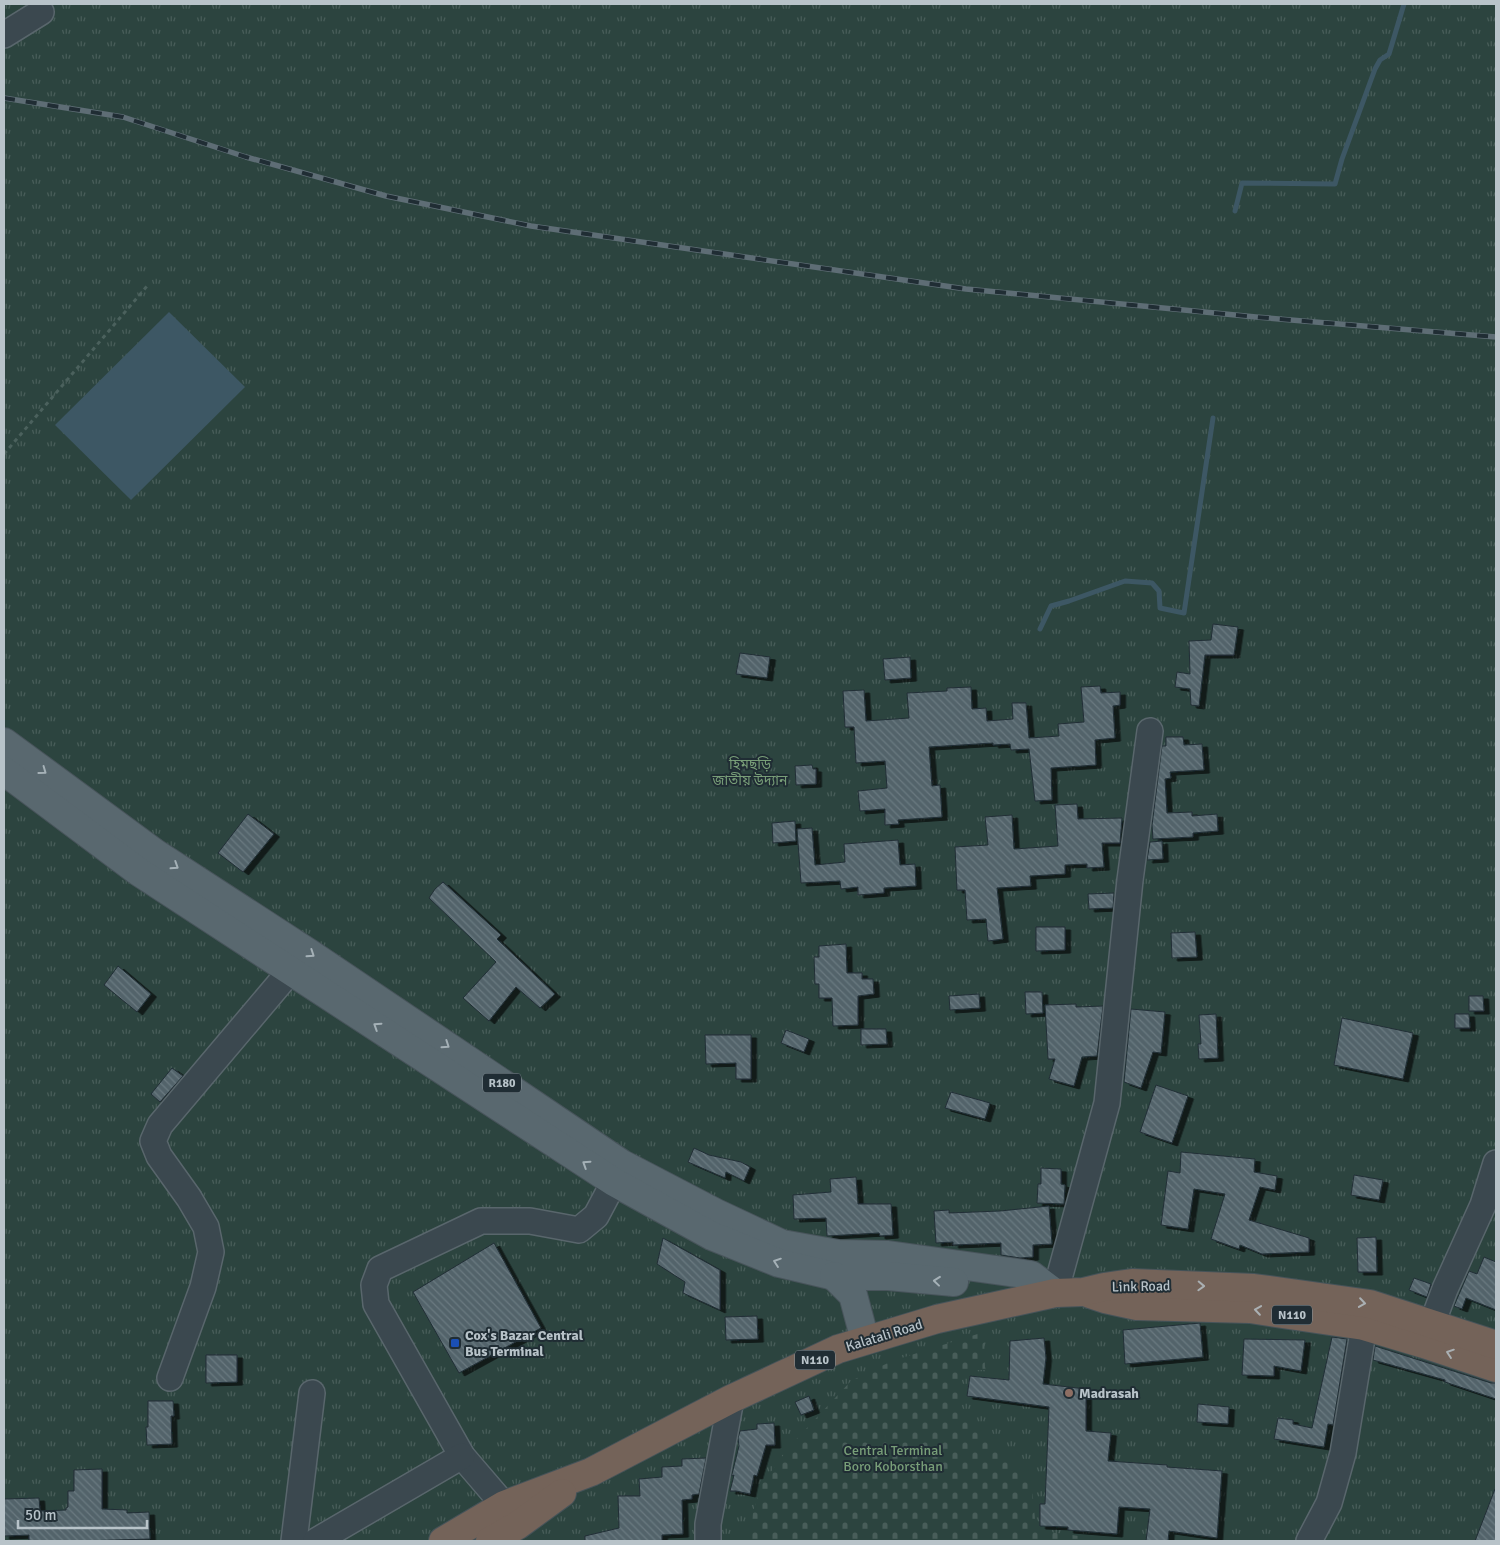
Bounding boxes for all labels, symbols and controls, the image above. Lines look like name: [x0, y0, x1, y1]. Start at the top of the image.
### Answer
park label: হিমছড়ি জাতীয় উদ্যান: [712, 756, 788, 789]
one-way arrow: [37, 765, 47, 774]
one-way arrow: [169, 860, 179, 869]
one-way arrow: [306, 948, 315, 957]
one-way arrow: [373, 1023, 382, 1033]
one-way arrow: [440, 1039, 450, 1048]
road number: R180: [483, 1074, 521, 1092]
one-way arrow: [582, 1161, 592, 1170]
one-way arrow: [773, 1257, 781, 1267]
one-way arrow: [933, 1275, 941, 1286]
street label: Link Road: [1112, 1277, 1170, 1296]
one-way arrow: [1197, 1281, 1205, 1291]
one-way arrow: [1358, 1297, 1366, 1308]
one-way arrow: [1253, 1306, 1262, 1316]
road number: N110: [1272, 1306, 1312, 1324]
street label: Kalatali Road: [844, 1316, 925, 1355]
place label: Cox's Bazar Central Bus Terminal: [465, 1327, 584, 1360]
marker: Cox's Bazar Central Bus Terminal: [449, 1337, 461, 1349]
one-way arrow: [1446, 1348, 1455, 1358]
road number: N110: [795, 1350, 835, 1370]
place label: Madrasah: [1079, 1385, 1139, 1402]
marker: Madrasah: [1063, 1387, 1075, 1399]
park label: Central Terminal Boro Koborsthan: [843, 1442, 943, 1475]
scale bar: [18, 1498, 146, 1530]
text: 50 m: [25, 1506, 56, 1524]

